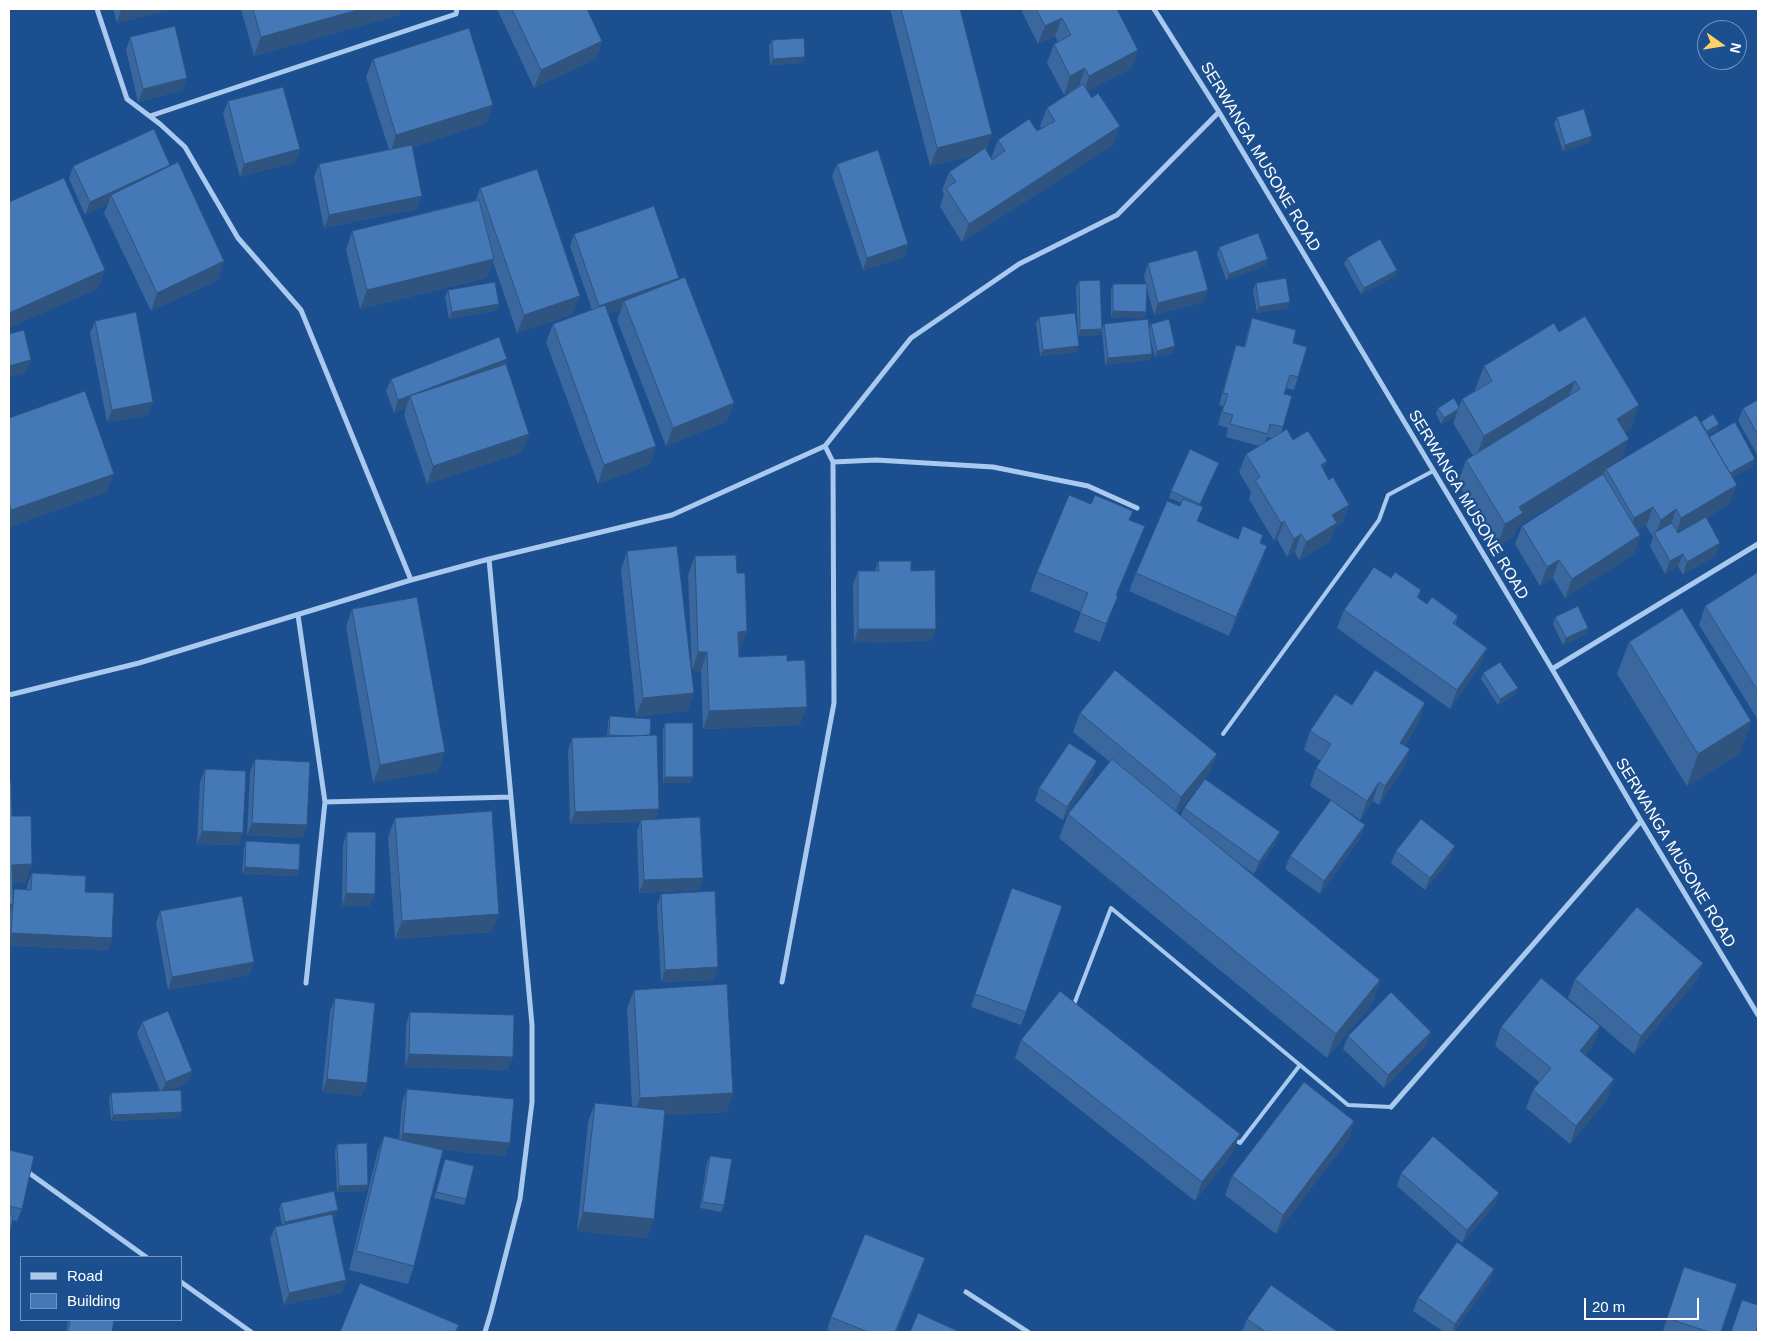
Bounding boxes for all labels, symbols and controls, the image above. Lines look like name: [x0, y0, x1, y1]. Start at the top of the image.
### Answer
north arrow: [1697, 20, 1747, 70]
text: N: [1727, 41, 1745, 55]
street label: SERWANGA MUSONE ROAD: [1196, 59, 1324, 255]
street label: SERWANGA MUSONE ROAD: [1404, 407, 1532, 603]
street label: SERWANGA MUSONE ROAD: [1611, 755, 1739, 951]
legend: [20, 1256, 182, 1321]
text: Road: [67, 1267, 103, 1284]
scale bar: [1587, 1288, 1702, 1320]
text: Building: [67, 1292, 120, 1309]
text: 20 m: [1592, 1298, 1625, 1315]

